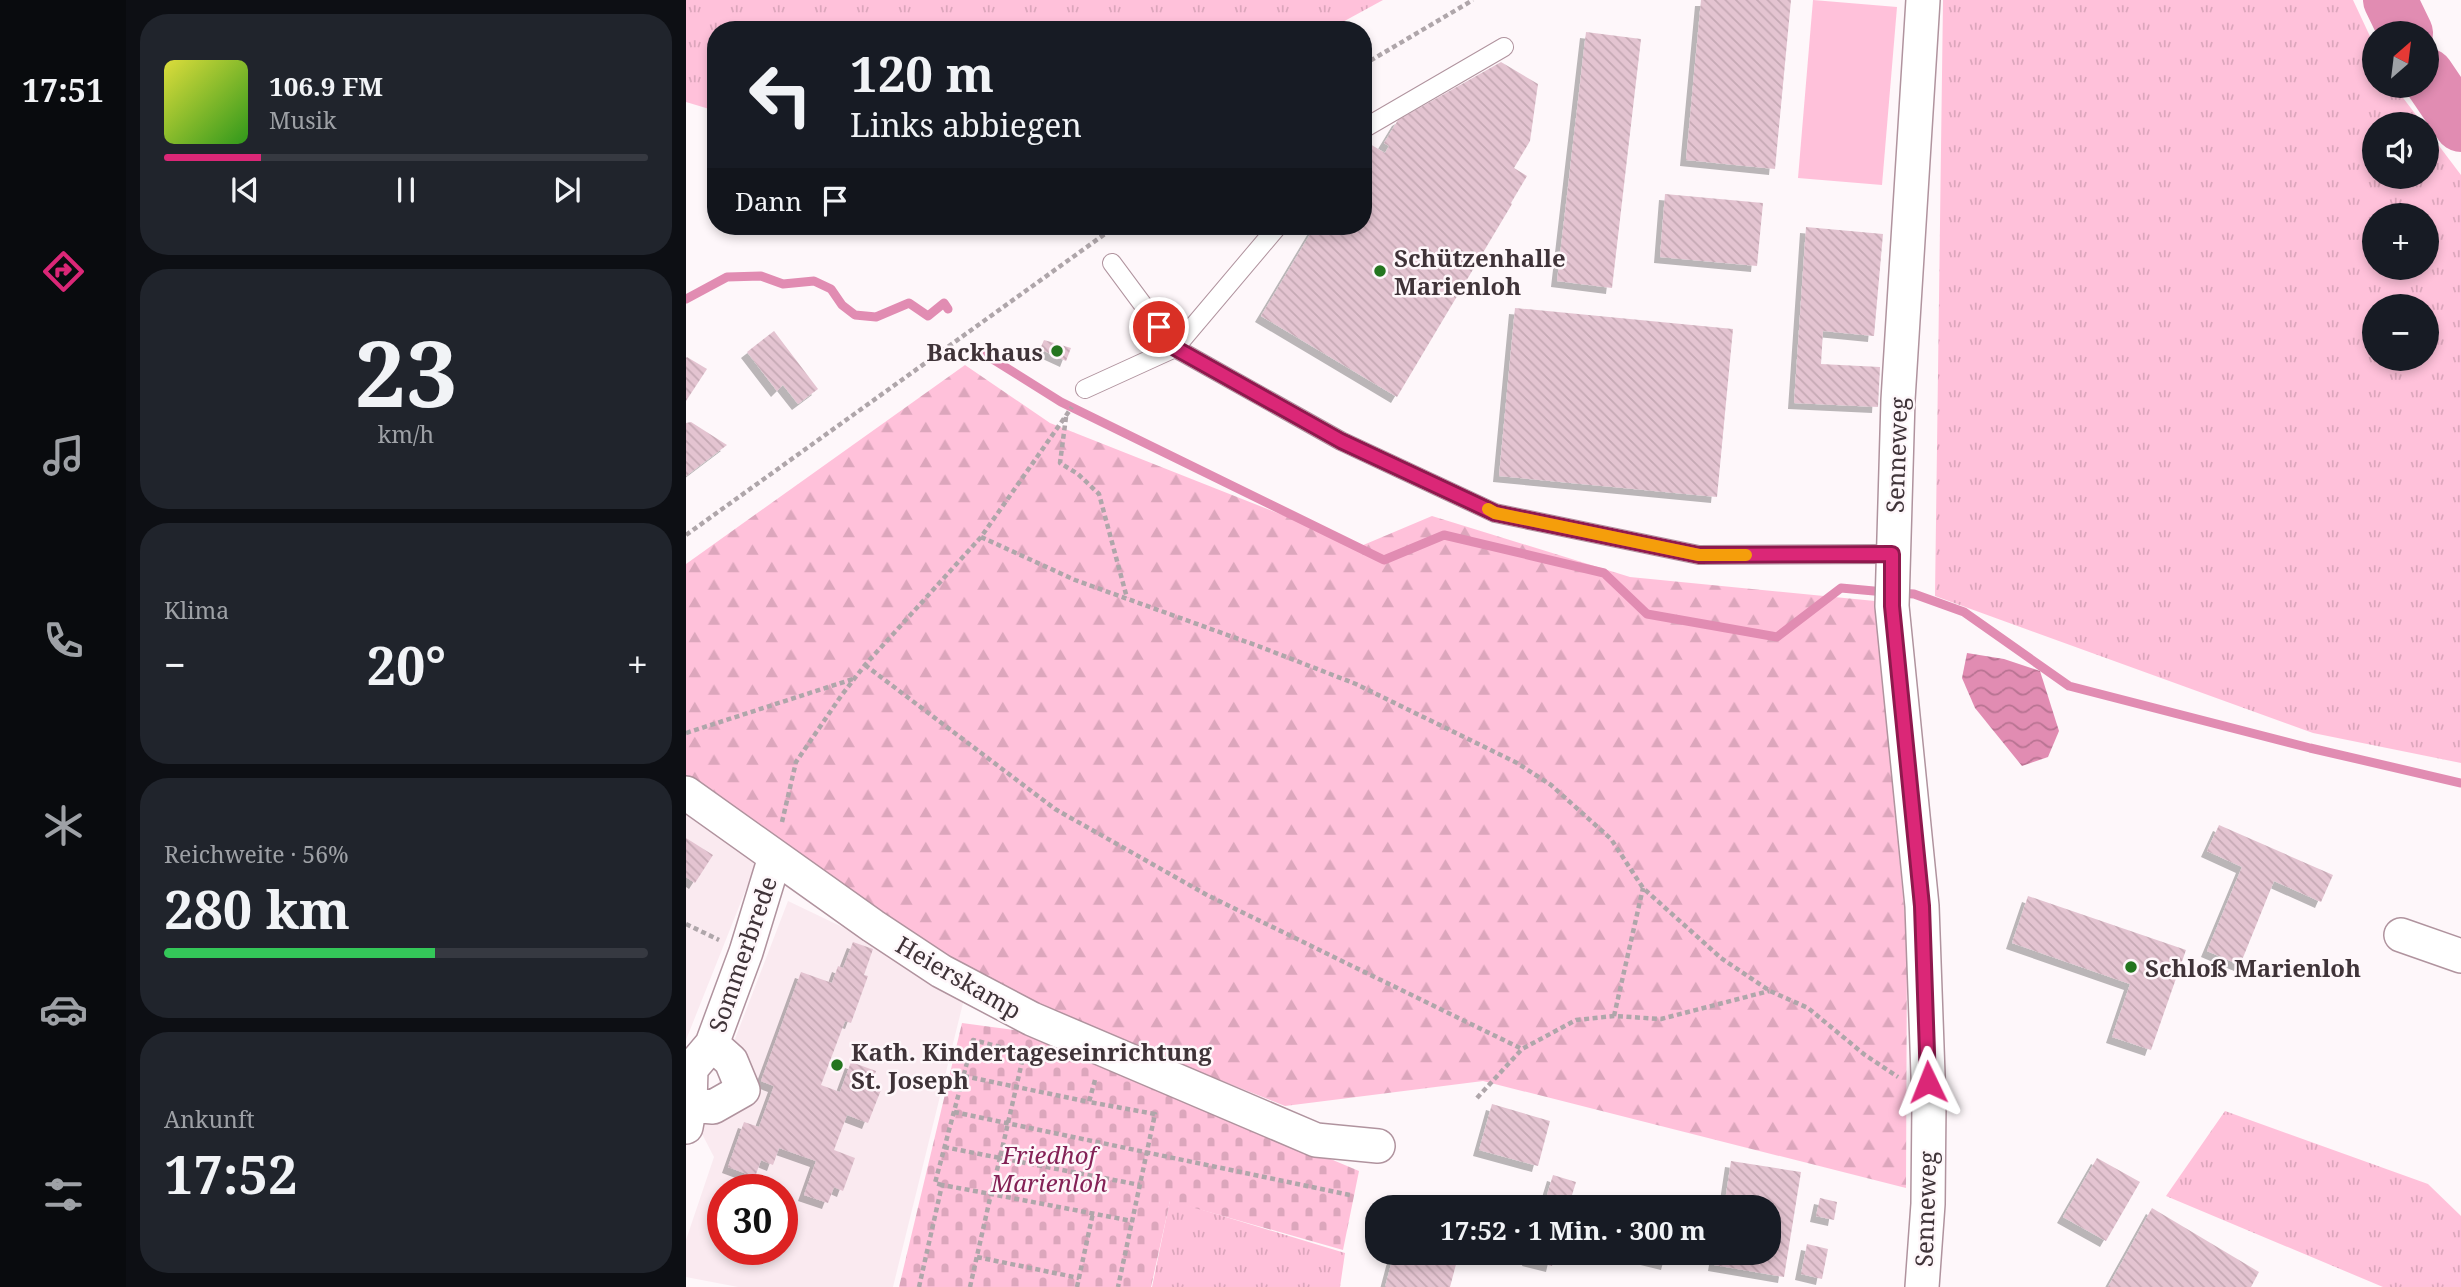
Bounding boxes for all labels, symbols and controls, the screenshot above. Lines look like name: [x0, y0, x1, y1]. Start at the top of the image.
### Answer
north arrow: [2362, 21, 2440, 98]
map controls: [2362, 21, 2439, 371]
text: 120 m: [850, 40, 994, 106]
icon: left: [735, 49, 826, 140]
text: 17:51: [22, 68, 104, 111]
text: 106.9 FM: [269, 68, 383, 104]
text: Links abbiegen: [850, 103, 1082, 146]
text: Musik: [269, 104, 336, 136]
button: sound: [2362, 112, 2439, 189]
icon: previous: [226, 171, 264, 209]
icon: pause: [387, 171, 425, 209]
icon: next: [548, 171, 586, 209]
icon: arrive: [816, 182, 854, 220]
text: Dann: [735, 183, 802, 219]
button: +: [2362, 203, 2439, 280]
place label: Schützenhalle Marienloh: [1394, 241, 1566, 302]
icon: directions: [39, 247, 88, 296]
marker: Schützenhalle Marienloh: [1372, 263, 1388, 279]
button: −: [2362, 294, 2439, 371]
pin: [1129, 297, 1189, 357]
icon: arrive: [1140, 308, 1178, 346]
text: 23: [355, 310, 457, 434]
place label: Backhaus: [927, 335, 1043, 368]
marker: Backhaus: [1049, 343, 1065, 359]
street label: Senneweg: [1877, 396, 1915, 514]
text: km/h: [378, 418, 434, 450]
icon: music: [39, 431, 88, 480]
text: Klima: [164, 594, 229, 626]
icon: phone: [39, 616, 88, 665]
text: 20°: [367, 629, 446, 700]
text: −: [164, 638, 186, 690]
text: +: [627, 638, 648, 690]
icon: climate: [39, 801, 88, 850]
text: Reichweite · 56%: [164, 838, 349, 870]
street label: Sommerbrede: [700, 872, 784, 1036]
text: 280 km: [164, 873, 350, 944]
street label: Heierskamp: [890, 928, 1028, 1026]
place label: Schloß Marienloh: [2145, 951, 2361, 984]
marker: Schloß Marienloh: [2123, 959, 2139, 975]
icon: car: [39, 985, 88, 1034]
place label: Kath. Kindertageseinrichtung St. Joseph: [851, 1035, 1212, 1096]
position arrow: [1891, 1045, 1965, 1119]
marker: Kath. Kindertageseinrichtung St. Joseph: [829, 1057, 845, 1073]
text: Ankunft: [164, 1103, 255, 1135]
text: 17:52: [164, 1138, 297, 1209]
park label: Friedhof Marienloh: [990, 1138, 1107, 1199]
street label: Senneweg: [1906, 1150, 1944, 1268]
icon: filters: [39, 1170, 88, 1219]
speed limit sign: 30: [707, 1174, 798, 1265]
text: 17:52 · 1 Min. · 300 m: [1440, 1212, 1706, 1248]

